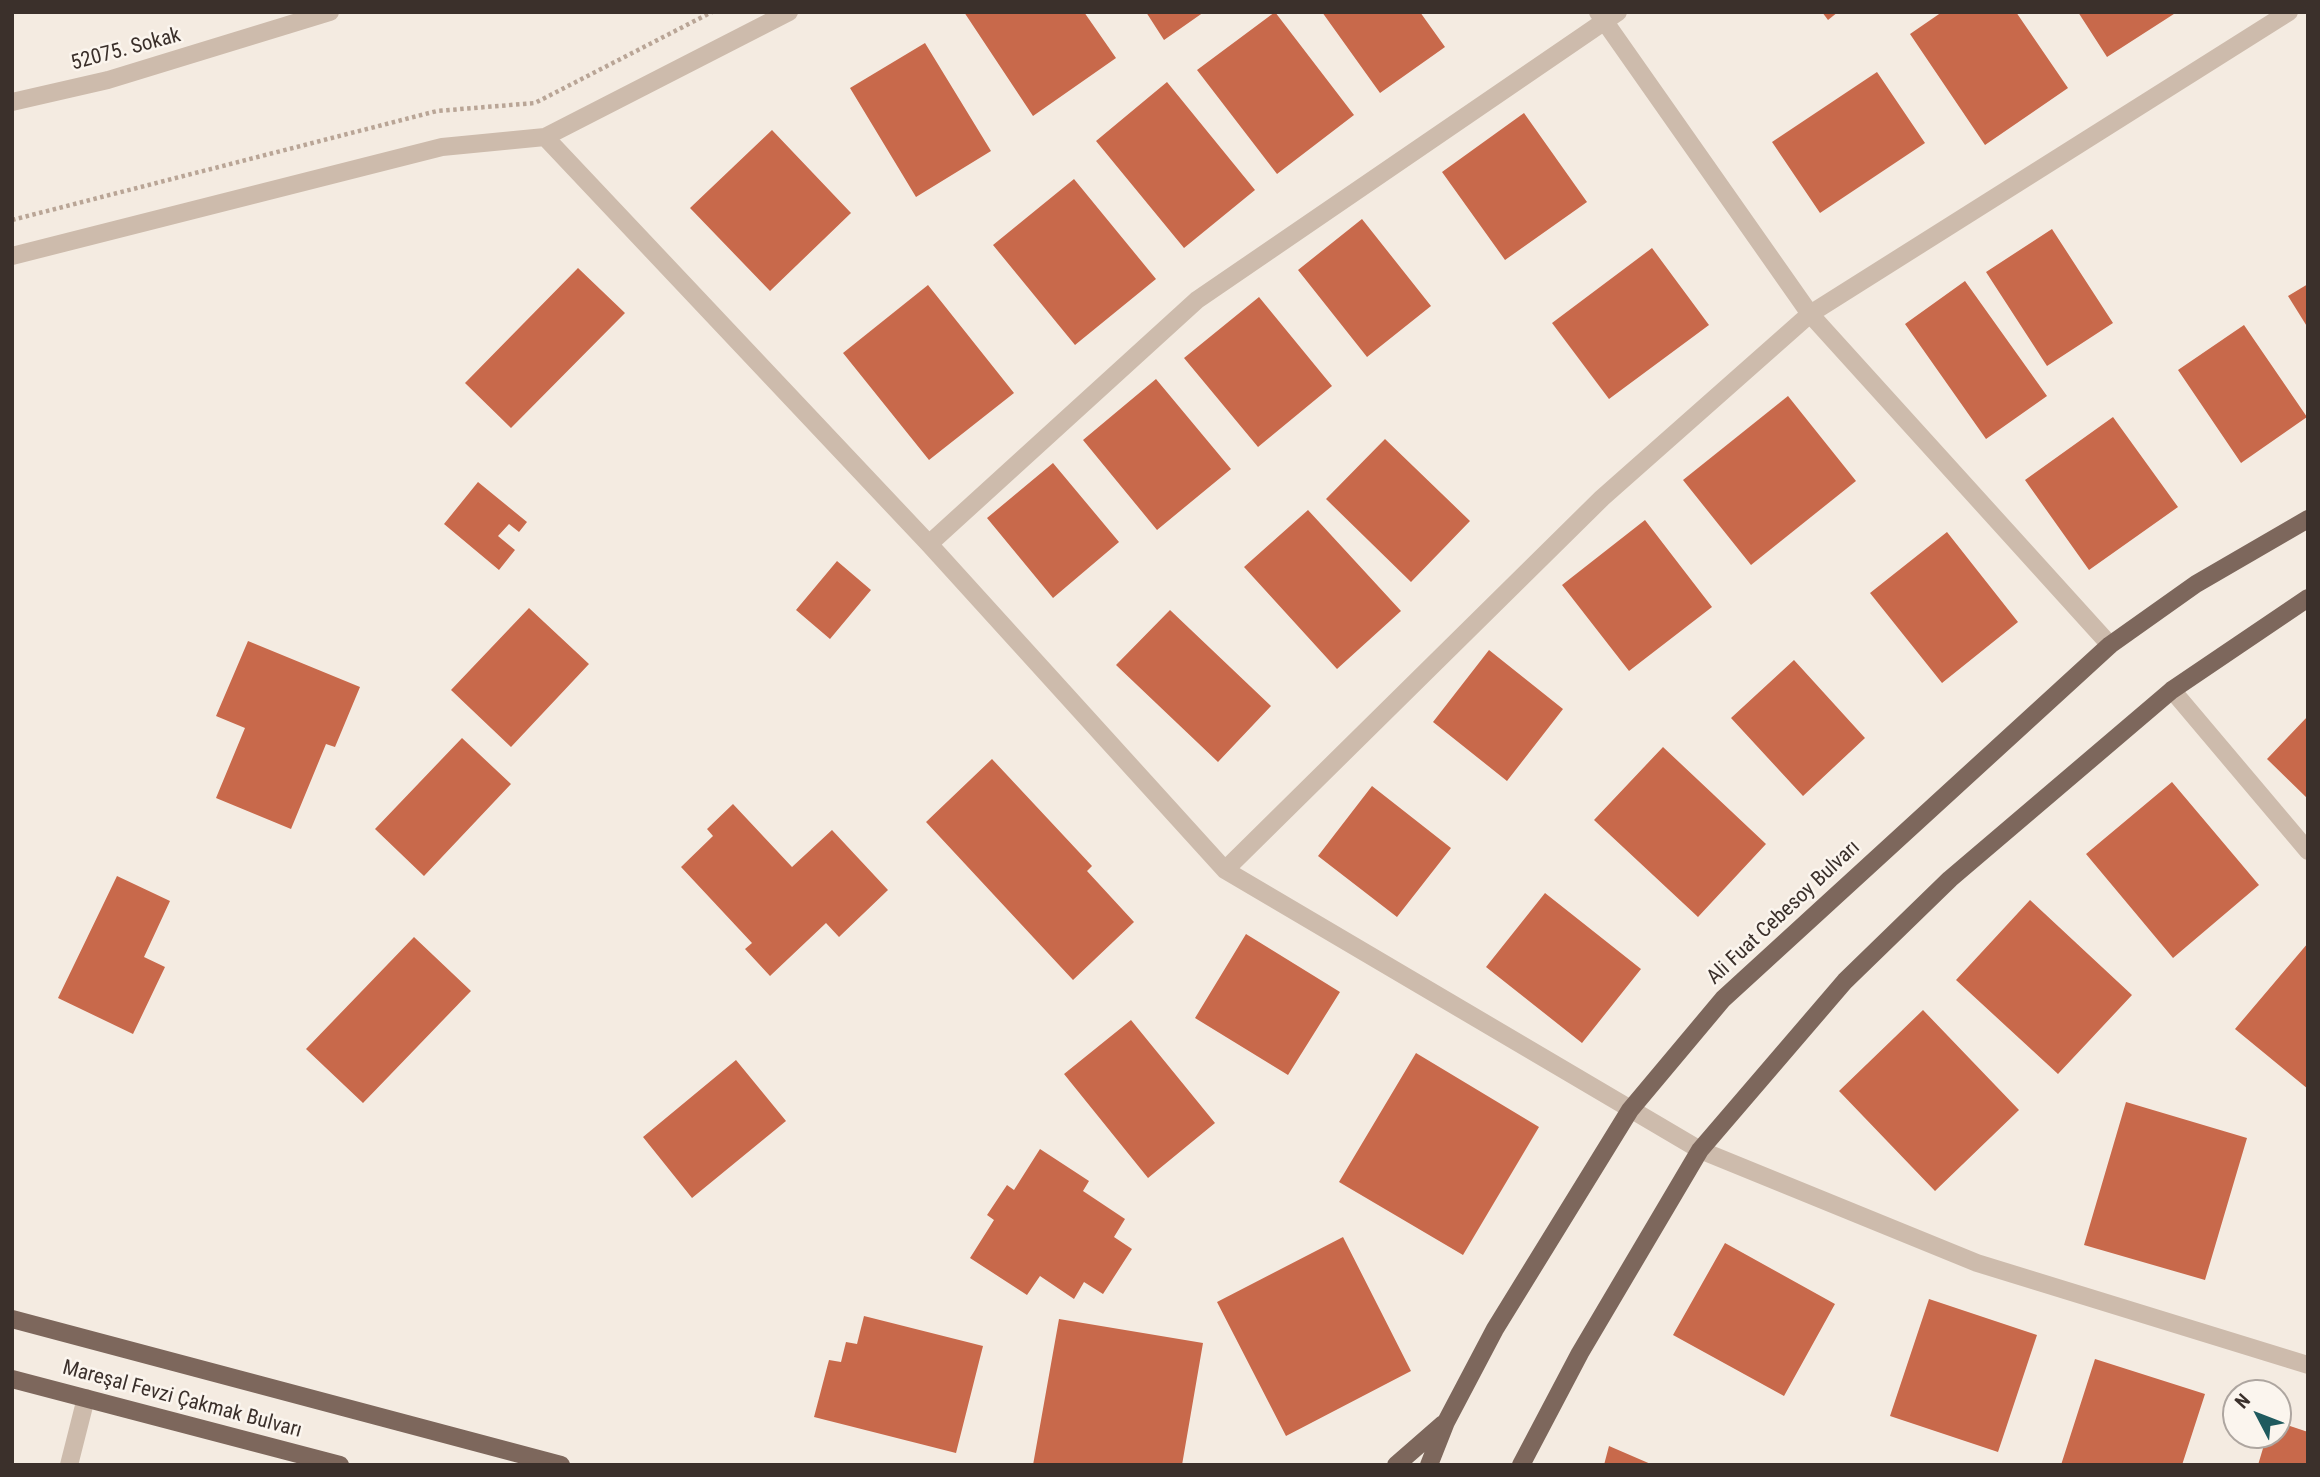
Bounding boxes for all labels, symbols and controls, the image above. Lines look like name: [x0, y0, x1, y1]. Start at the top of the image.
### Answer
street label: 52075. Sokak: [68, 23, 184, 77]
street label: Ali Fuat Cebesoy Bulvarı: [1702, 836, 1866, 990]
street label: Mareşal Fevzi Çakmak Bulvarı: [59, 1356, 305, 1444]
north arrow: [2222, 1379, 2292, 1449]
text: N: [2230, 1389, 2255, 1413]

